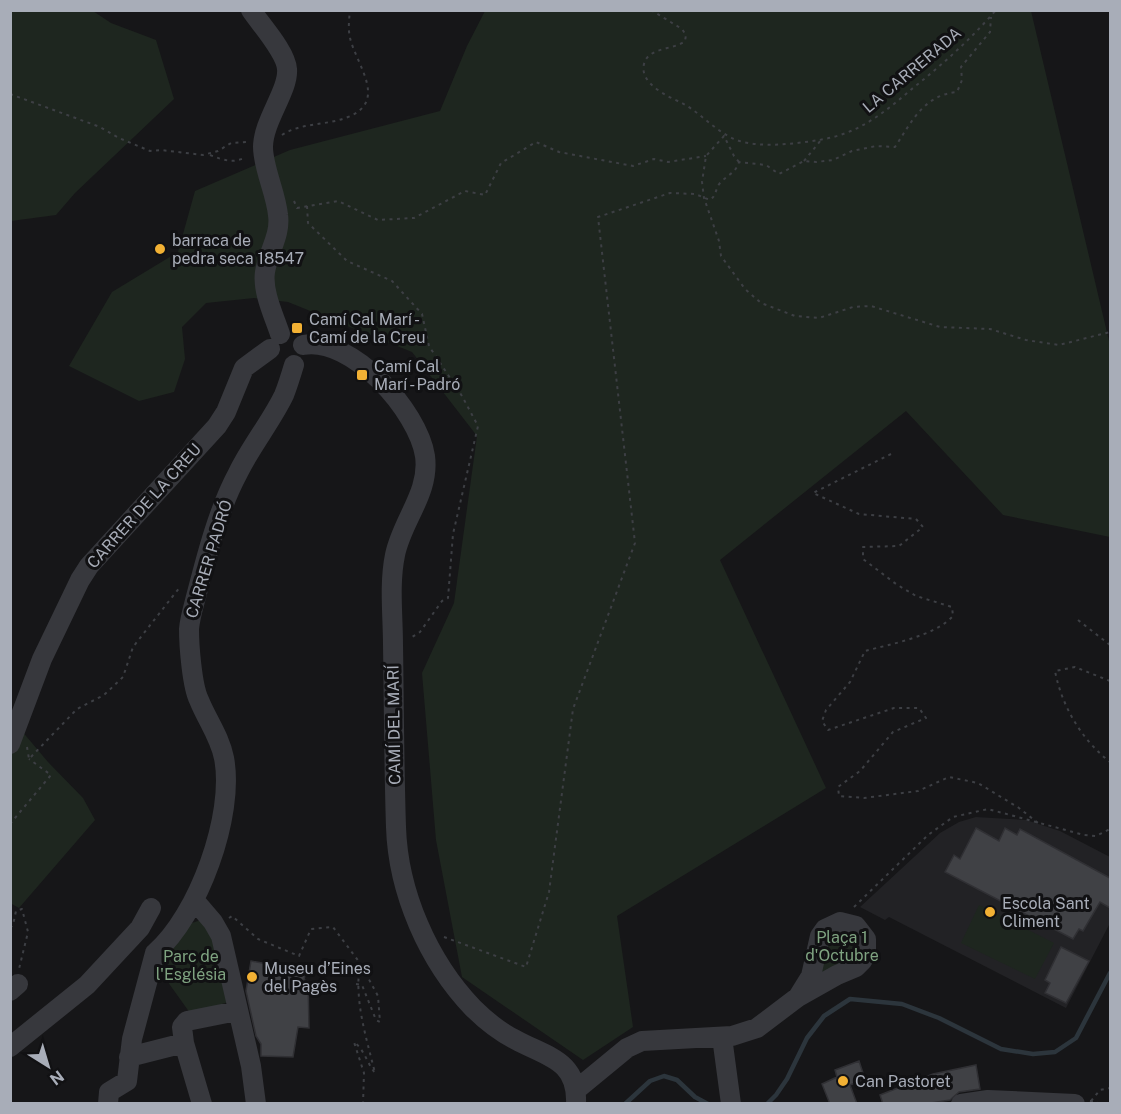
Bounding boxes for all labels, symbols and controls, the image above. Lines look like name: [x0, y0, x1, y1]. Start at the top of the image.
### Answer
street label: LA CARRERADA: [859, 23, 965, 117]
place label: barraca de pedra seca 18547: [172, 231, 304, 268]
marker: barraca de pedra seca 18547: [153, 242, 167, 256]
place label: Camí Cal Marí - Camí de la Creu: [309, 310, 426, 347]
marker: Camí Cal Marí - Camí de la Creu: [290, 321, 304, 335]
place label: Camí Cal Marí - Padró: [374, 357, 460, 394]
marker: Camí Cal Marí - Padró: [355, 368, 369, 382]
street label: CARRER DE LA CREU: [83, 440, 205, 572]
street label: CARRER PADRÓ: [181, 497, 236, 620]
street label: CAMÍ DEL MARÍ: [382, 664, 405, 785]
place label: Escola Sant Climent: [1002, 894, 1090, 931]
marker: Escola Sant Climent: [983, 905, 997, 919]
park label: Plaça 1 d'Octubre: [805, 928, 879, 965]
park label: Parc de l'Església: [156, 947, 226, 984]
place label: Museu d’Eines del Pagès: [264, 959, 371, 996]
marker: Museu d’Eines del Pagès: [245, 970, 259, 984]
north arrow: [18, 1036, 78, 1096]
text: N: [46, 1066, 67, 1089]
place label: Can Pastoret: [855, 1072, 951, 1091]
marker: Can Pastoret: [836, 1074, 850, 1088]

